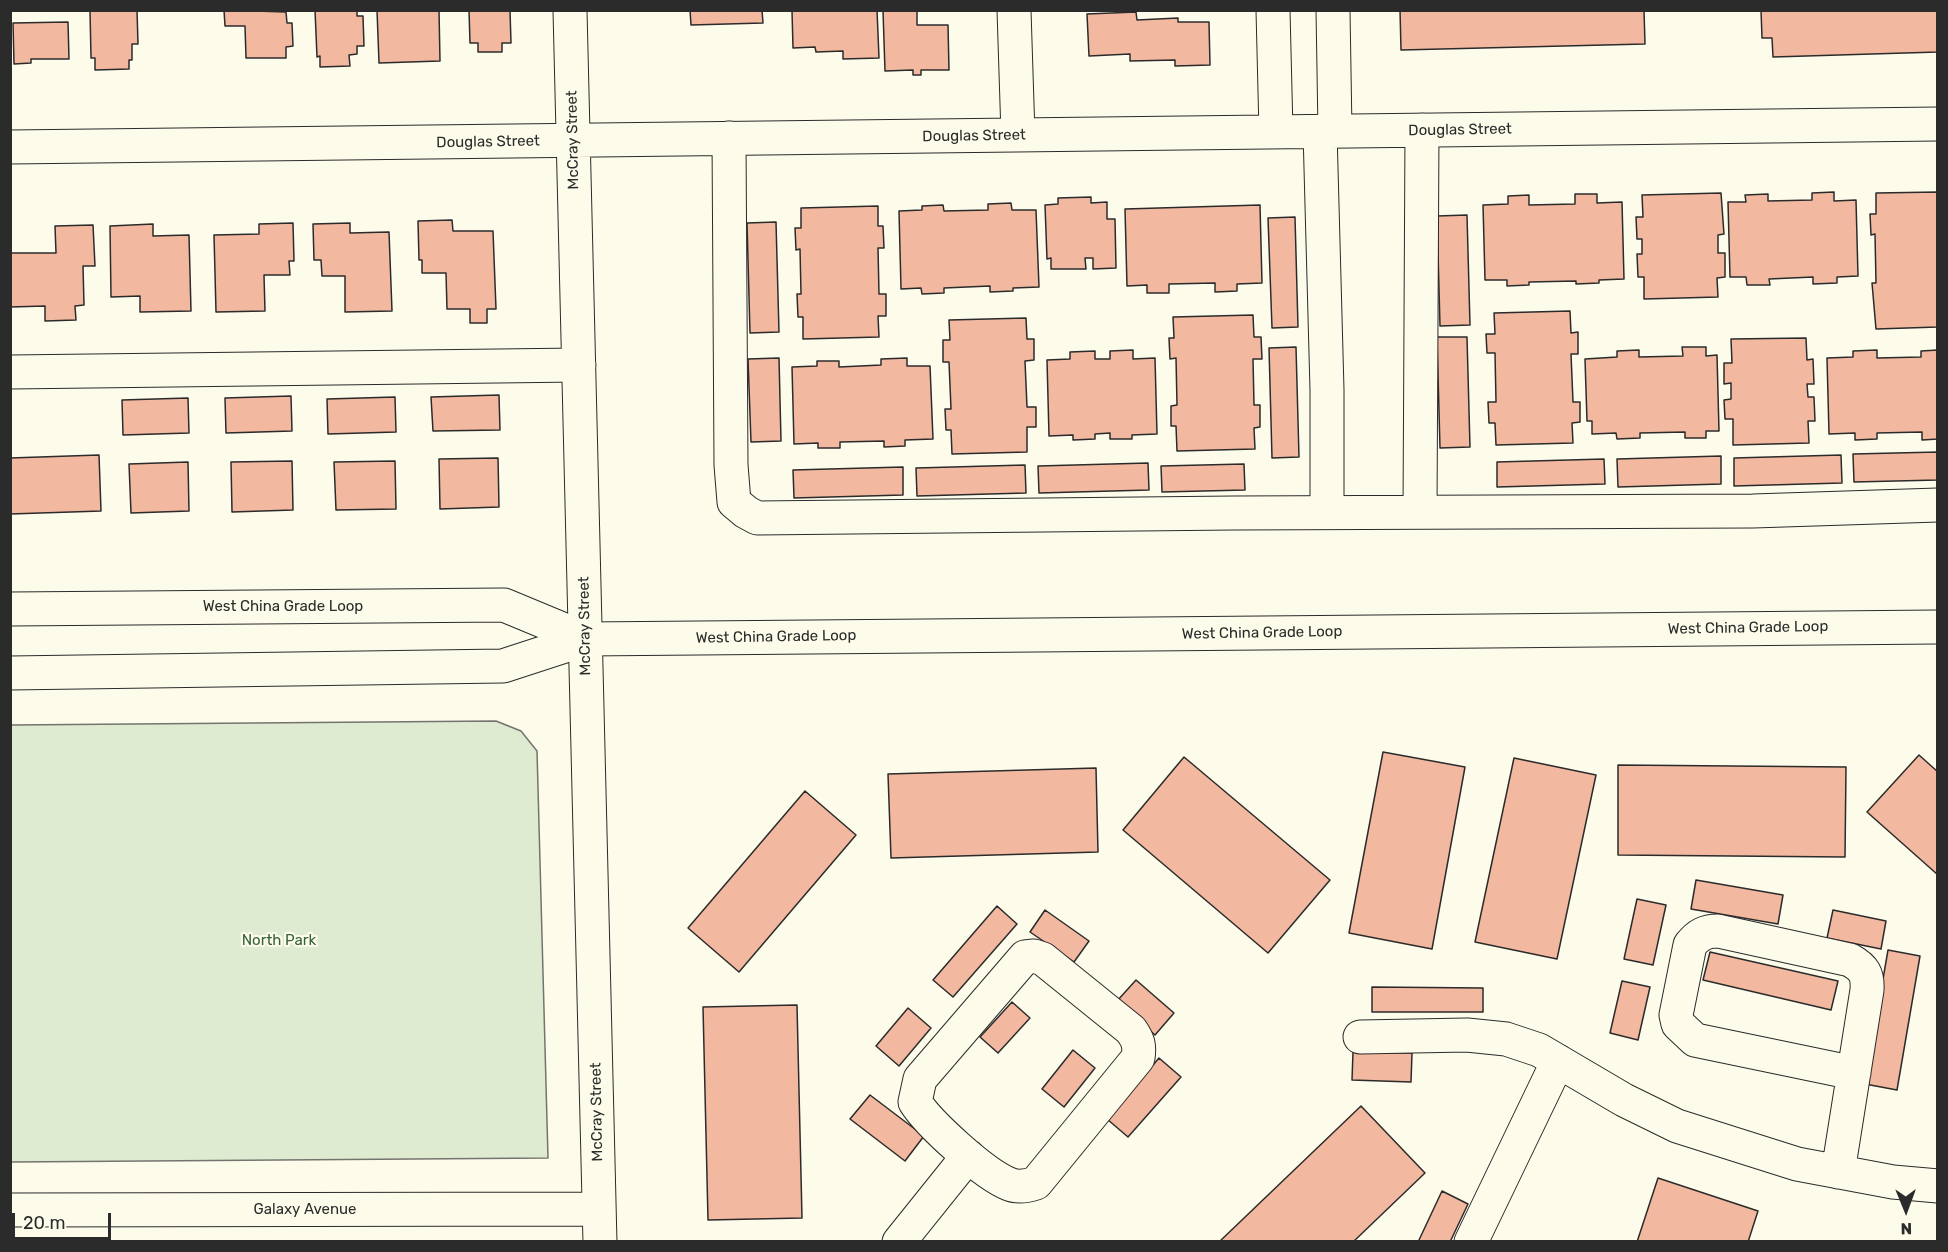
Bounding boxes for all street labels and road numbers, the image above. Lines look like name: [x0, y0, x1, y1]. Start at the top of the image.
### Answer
street label: McCray Street: [563, 90, 583, 190]
street label: Douglas Street: [1408, 120, 1512, 140]
street label: Douglas Street: [922, 126, 1026, 146]
street label: Douglas Street: [436, 132, 540, 152]
street label: McCray Street: [575, 576, 595, 676]
street label: West China Grade Loop: [203, 598, 363, 616]
street label: West China Grade Loop: [1668, 618, 1828, 638]
street label: West China Grade Loop: [1182, 623, 1342, 643]
street label: West China Grade Loop: [696, 627, 856, 647]
street label: McCray Street: [587, 1062, 607, 1162]
street label: Galaxy Avenue: [254, 1201, 356, 1219]

